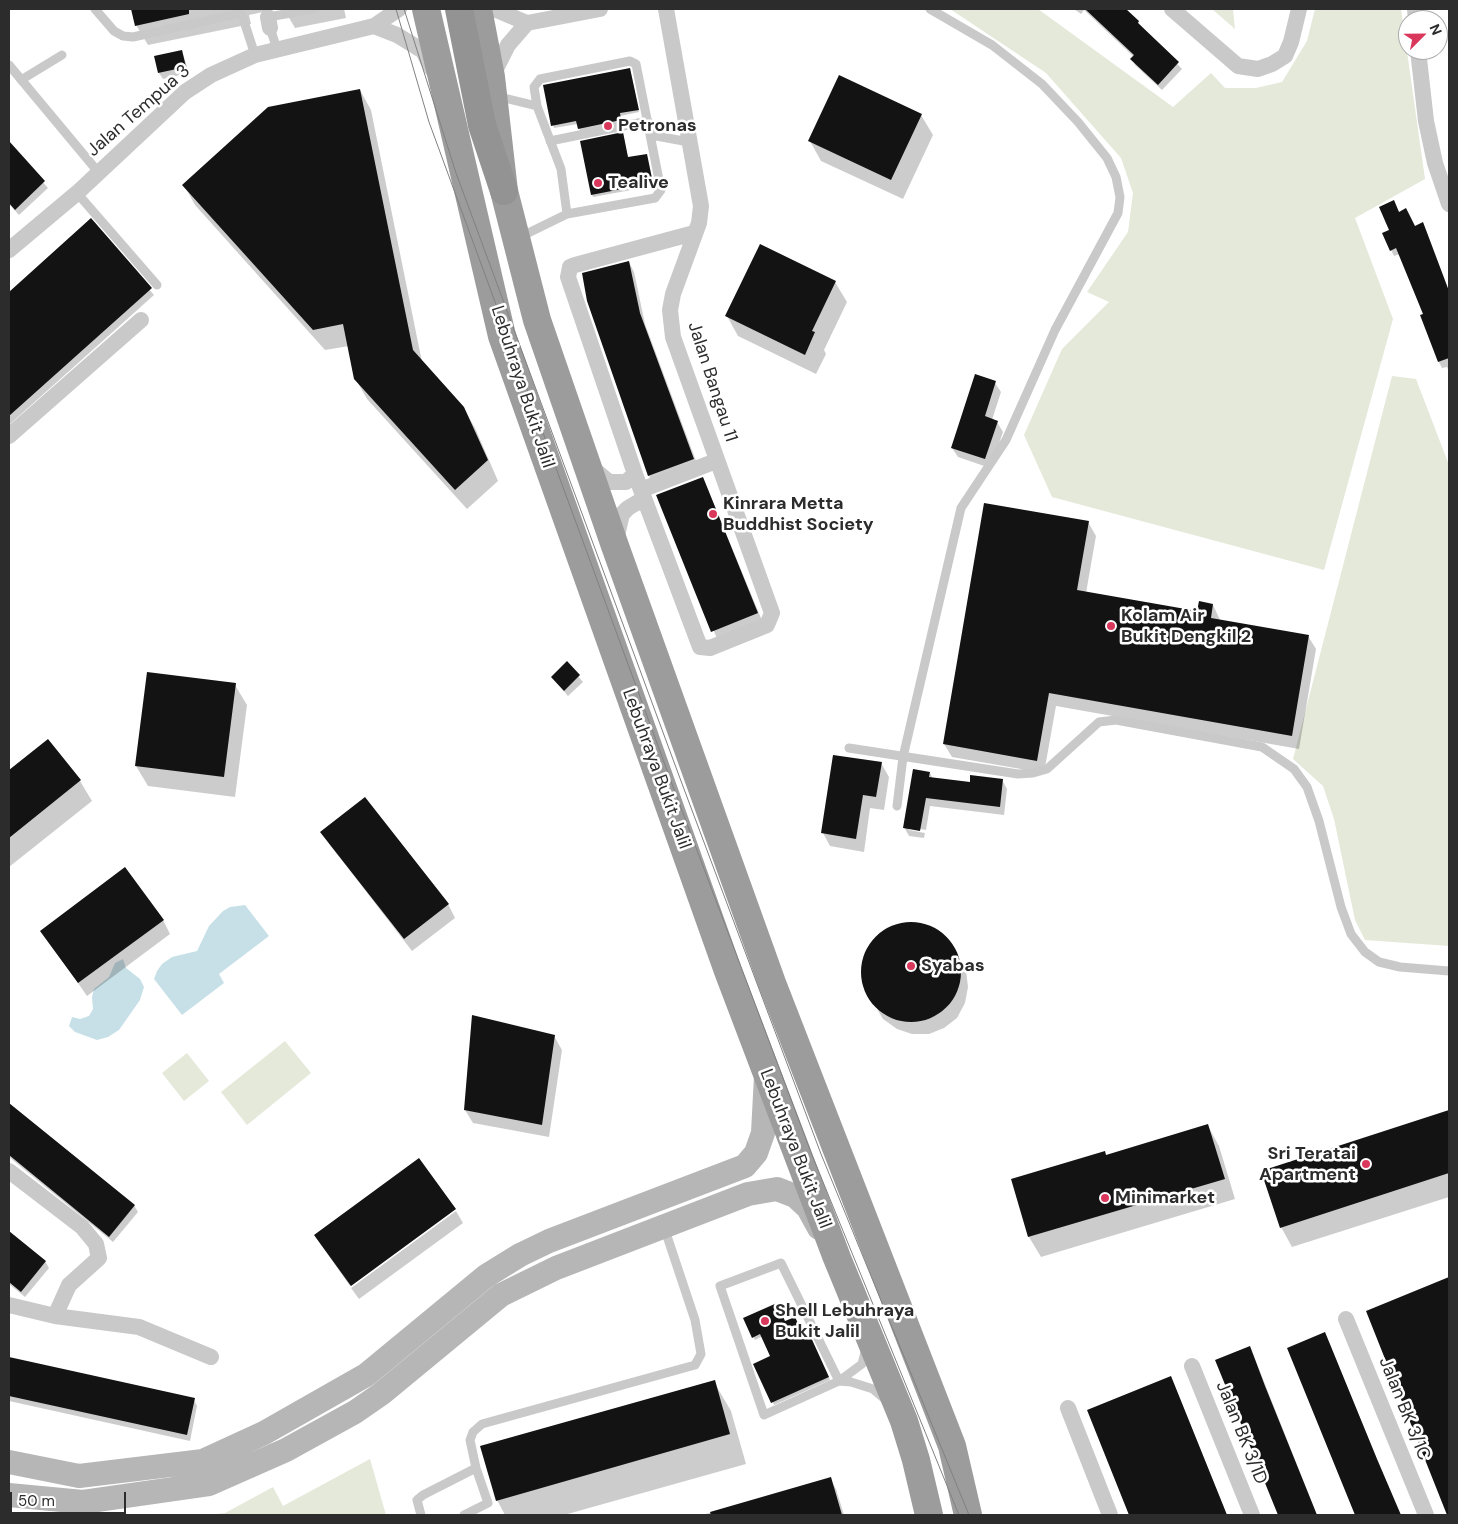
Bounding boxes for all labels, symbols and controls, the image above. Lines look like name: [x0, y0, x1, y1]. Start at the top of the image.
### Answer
north arrow: [1398, 10, 1448, 60]
text: N: [1426, 21, 1446, 38]
street label: Jalan Tempua 3: [83, 60, 195, 162]
place label: Petronas: [618, 115, 697, 137]
marker: Petronas: [602, 120, 614, 132]
place label: Tealive: [608, 172, 669, 194]
marker: Tealive: [592, 177, 604, 189]
street label: Lebuhraya Bukit Jalil: [486, 303, 558, 471]
street label: Jalan Bangau 11: [682, 319, 742, 445]
place label: Kinrara Metta Buddhist Society: [723, 493, 874, 536]
marker: Kinrara Metta Buddhist Society: [707, 508, 719, 520]
place label: Kolam Air Bukit Dengkil 2: [1121, 605, 1251, 648]
marker: Kolam Air Bukit Dengkil 2: [1105, 620, 1117, 632]
street label: Lebuhraya Bukit Jalil: [617, 686, 695, 852]
place label: Syabas: [921, 955, 984, 977]
marker: Syabas: [905, 960, 917, 972]
street label: Lebuhraya Bukit Jalil: [755, 1066, 835, 1232]
place label: Sri Teratai Apartment: [1259, 1143, 1356, 1186]
marker: Sri Teratai Apartment: [1360, 1158, 1372, 1170]
place label: Minimarket: [1115, 1187, 1215, 1209]
marker: Minimarket: [1099, 1192, 1111, 1204]
place label: Shell Lebuhraya Bukit Jalil: [775, 1300, 914, 1342]
marker: Shell Lebuhraya Bukit Jalil: [759, 1315, 771, 1327]
street label: Jalan BK 3/1C: [1374, 1354, 1434, 1464]
street label: Jalan BK 3/1D: [1211, 1379, 1271, 1487]
scale bar: [12, 1482, 129, 1514]
text: 50 m: [18, 1491, 55, 1511]

